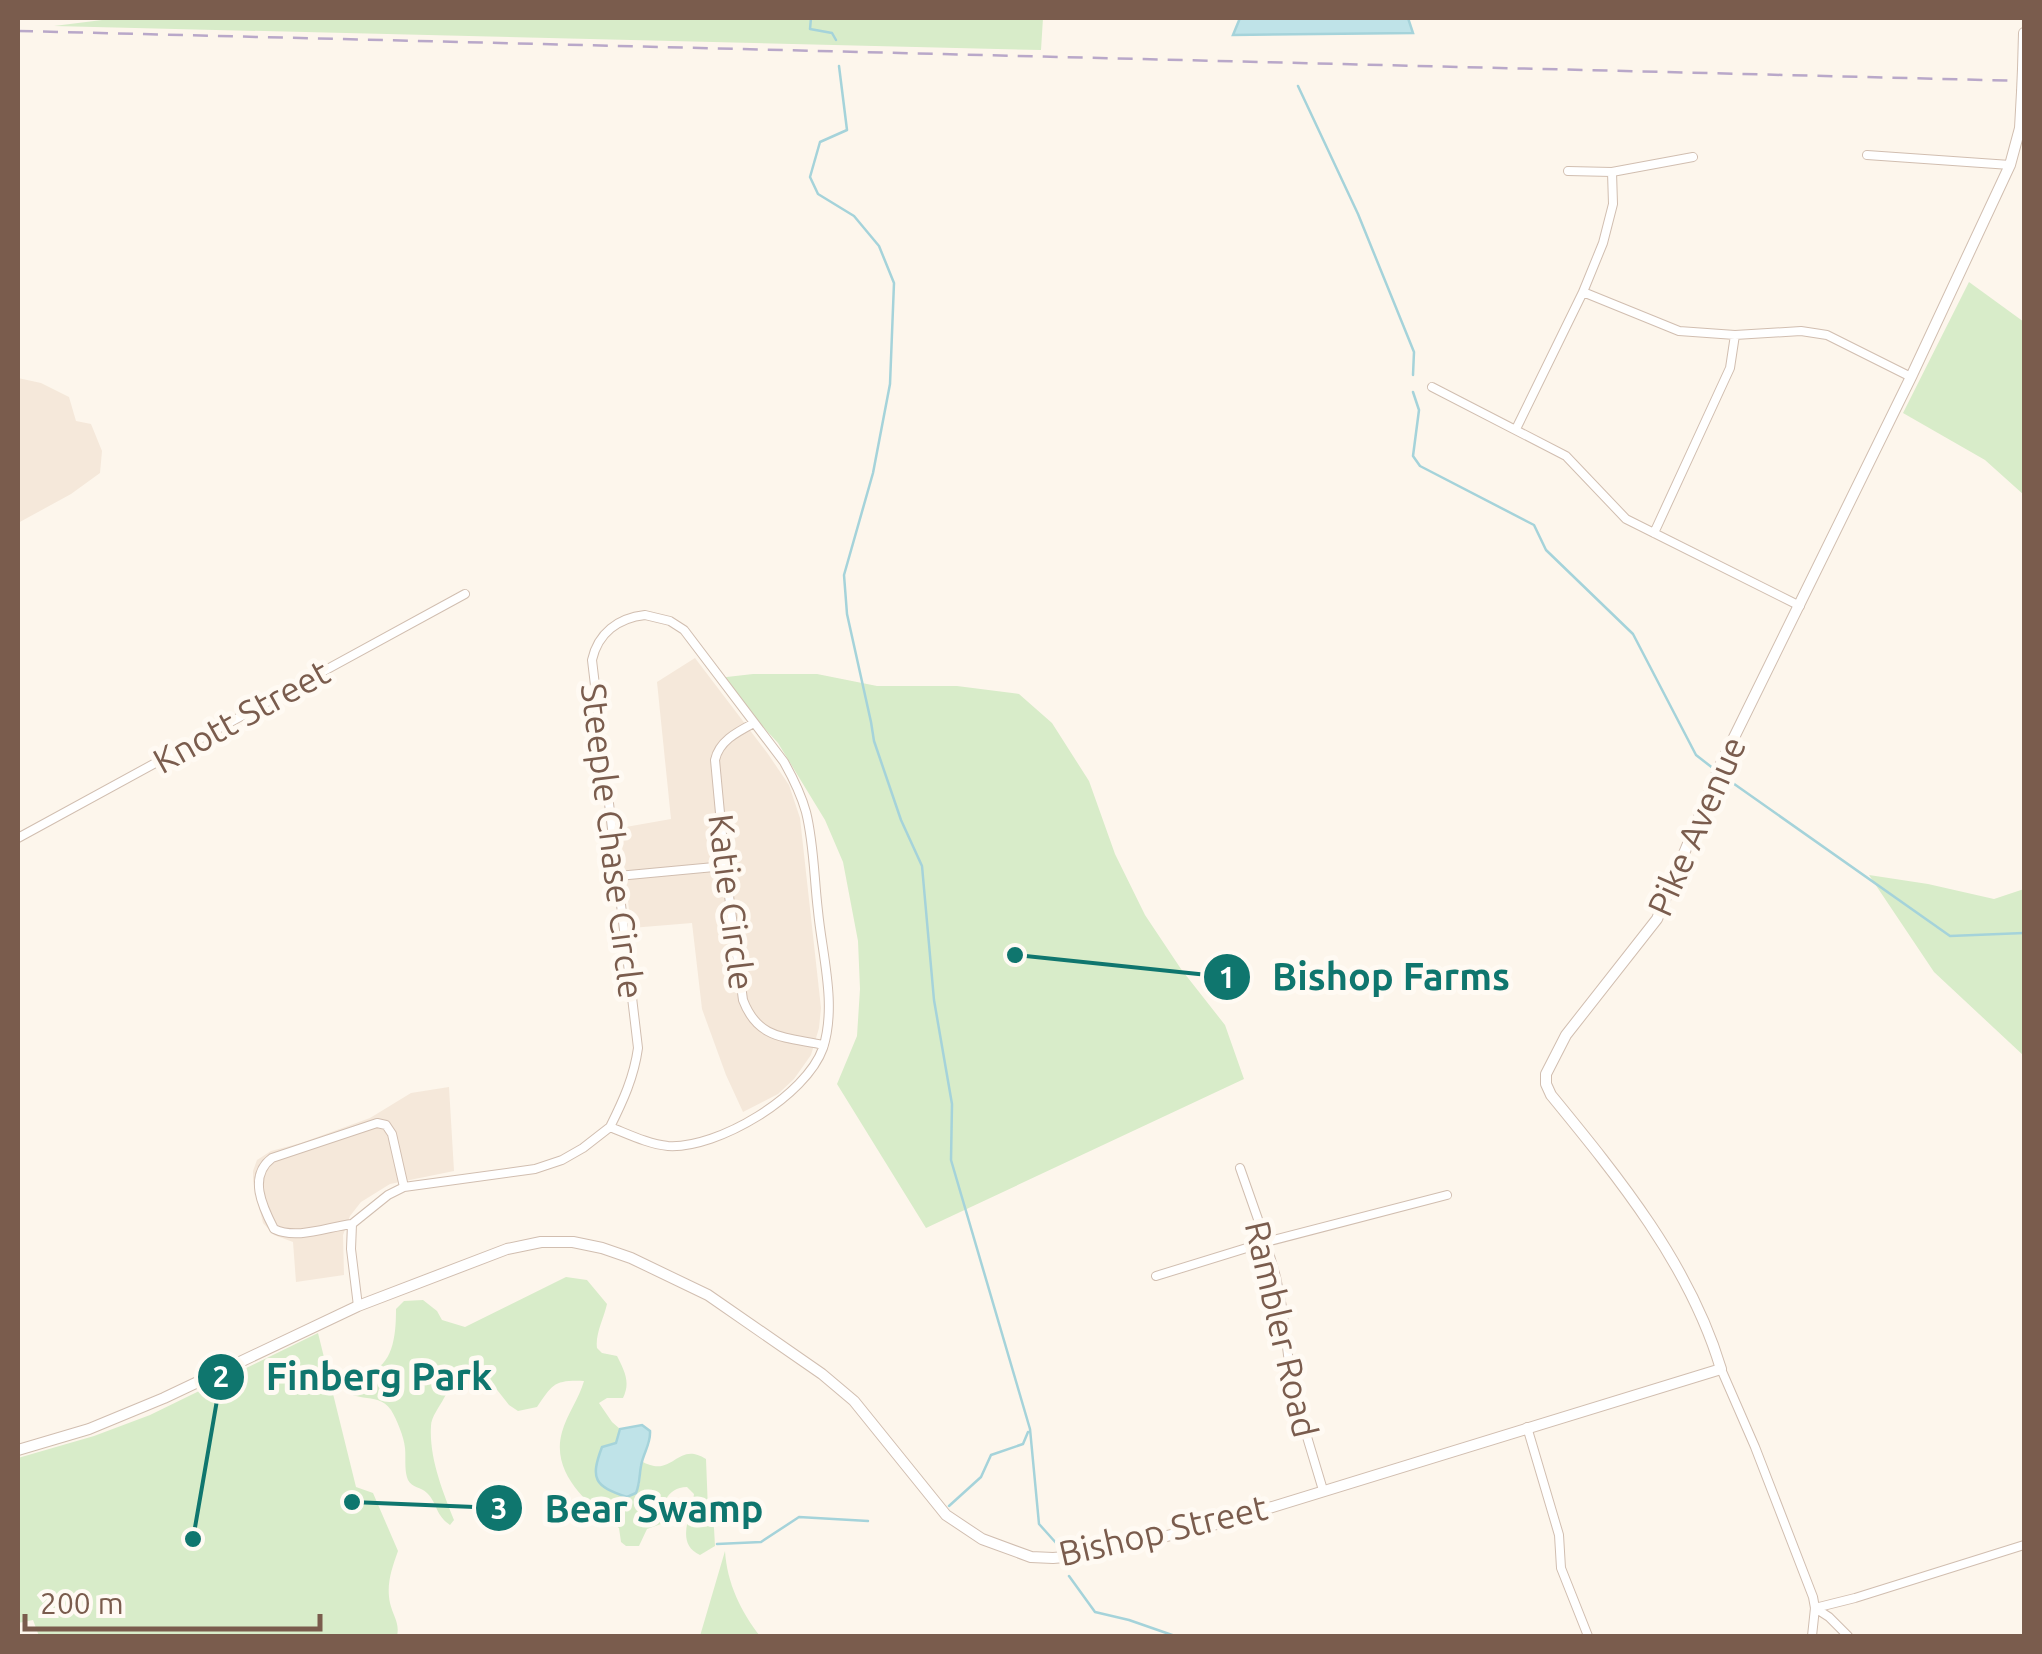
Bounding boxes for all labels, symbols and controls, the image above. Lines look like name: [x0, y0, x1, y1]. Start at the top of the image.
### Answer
street label: Knott Street: [146, 651, 336, 781]
street label: Steeple Chase Circle: [574, 681, 652, 1001]
street label: Pike Avenue: [1639, 730, 1753, 922]
street label: Katie Circle: [701, 812, 763, 992]
callout: Bishop Farms: [1202, 943, 1530, 1011]
text: Bishop Farms: [1272, 955, 1510, 997]
text: 1: [1219, 960, 1235, 994]
street label: Rambler Road: [1238, 1217, 1326, 1441]
callout: Finberg Park: [196, 1343, 513, 1411]
text: Finberg Park: [266, 1355, 492, 1397]
text: 2: [213, 1359, 229, 1393]
callout: Bear Swamp: [474, 1474, 783, 1542]
text: Bear Swamp: [544, 1487, 764, 1529]
street label: Bishop Street: [1055, 1487, 1271, 1573]
text: 3: [491, 1491, 507, 1525]
scale bar: [25, 1569, 320, 1631]
text: 200 m: [40, 1586, 124, 1620]

